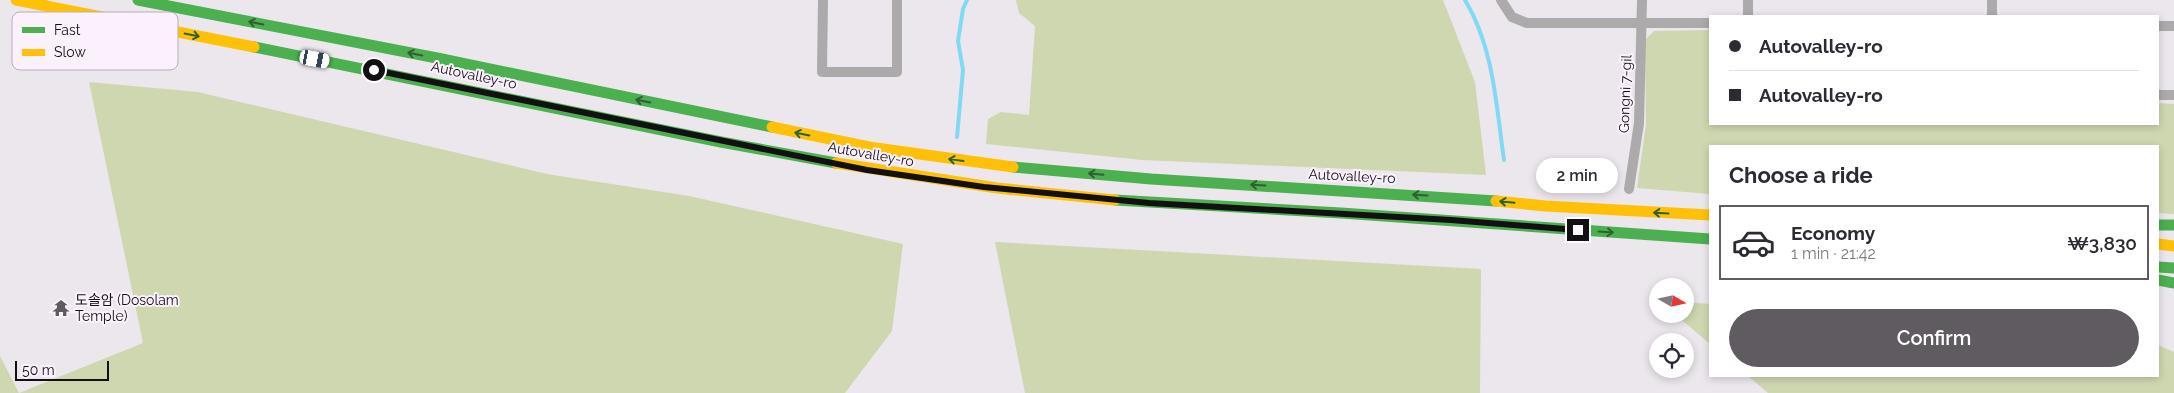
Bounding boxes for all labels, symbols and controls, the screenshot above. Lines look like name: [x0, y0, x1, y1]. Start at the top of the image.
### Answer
legend: [12, 12, 178, 70]
one-way arrow: [248, 18, 264, 27]
text: Fast: [54, 22, 81, 38]
one-way arrow: [183, 31, 199, 41]
text: Autovalley-ro: [1759, 35, 1883, 57]
text: Slow: [54, 44, 86, 60]
car: [298, 49, 331, 69]
one-way arrow: [408, 49, 424, 58]
street label: Gongni 7-gil: [1616, 54, 1634, 133]
street label: Autovalley-ro: [430, 58, 518, 92]
route start: [363, 59, 385, 81]
text: Autovalley-ro: [1759, 84, 1883, 106]
one-way arrow: [635, 96, 651, 105]
one-way arrow: [794, 128, 810, 138]
street label: Autovalley-ro: [827, 139, 915, 169]
one-way arrow: [948, 154, 964, 164]
callout: 2 min: [1537, 158, 1619, 192]
text: Choose a ride: [1729, 162, 1873, 188]
street label: Autovalley-ro: [1308, 166, 1396, 186]
text: 2 min: [1557, 166, 1598, 185]
one-way arrow: [1088, 169, 1104, 179]
one-way arrow: [1250, 181, 1266, 190]
one-way arrow: [1412, 190, 1428, 200]
one-way arrow: [1499, 197, 1515, 207]
one-way arrow: [1654, 208, 1670, 217]
route end: [1567, 219, 1589, 241]
icon: car: [1731, 220, 1776, 265]
text: Economy: [1791, 222, 1875, 244]
one-way arrow: [1598, 227, 1614, 237]
text: ₩3,830: [2067, 232, 2137, 254]
text: 1 min · 21:42: [1791, 244, 1876, 263]
north arrow: [1649, 278, 1694, 322]
map controls: [1649, 278, 1694, 378]
place label: 도솔암 (Dosolam Temple): [75, 292, 179, 324]
temple icon: 도솔암 (Dosolam Temple): [51, 298, 71, 318]
button: Confirm: [1729, 309, 2139, 367]
button: locate: [1649, 333, 1694, 378]
scale bar: [15, 358, 109, 381]
text: 50 m: [22, 362, 55, 378]

